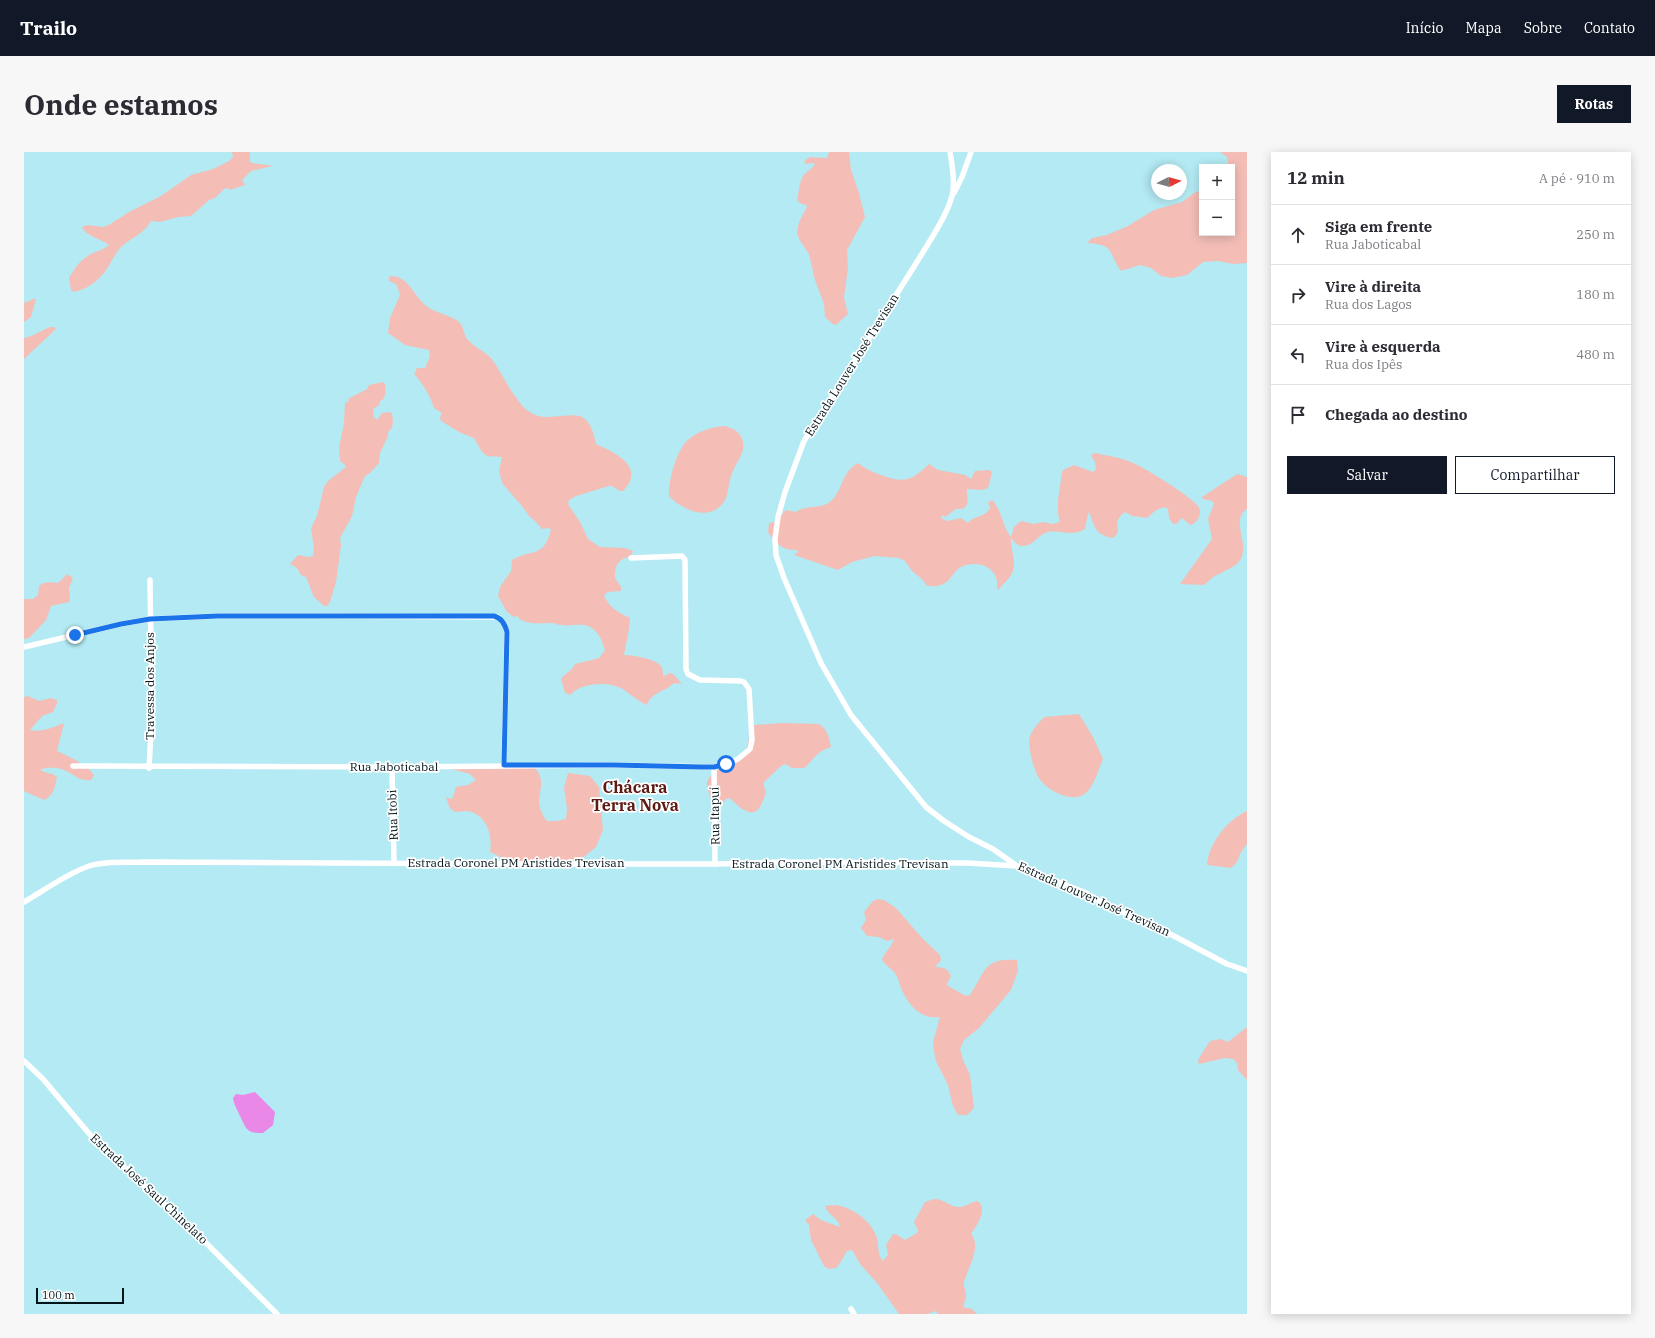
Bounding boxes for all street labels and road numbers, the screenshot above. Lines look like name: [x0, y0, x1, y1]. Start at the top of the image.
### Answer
street label: Estrada Louver José Trevisan: [801, 290, 902, 439]
street label: Travessa dos Anjos: [142, 632, 157, 740]
street label: Rua Jaboticabal: [350, 759, 439, 774]
street label: Rua Itapuí: [706, 787, 723, 845]
street label: Rua Itobi: [384, 789, 401, 841]
street label: Estrada Coronel PM Aristides Trevisan: [407, 855, 625, 870]
street label: Estrada Coronel PM Aristides Trevisan: [731, 856, 949, 871]
street label: Estrada Louver José Trevisan: [1016, 858, 1173, 939]
street label: Estrada José Saul Chinelato: [88, 1130, 211, 1247]

